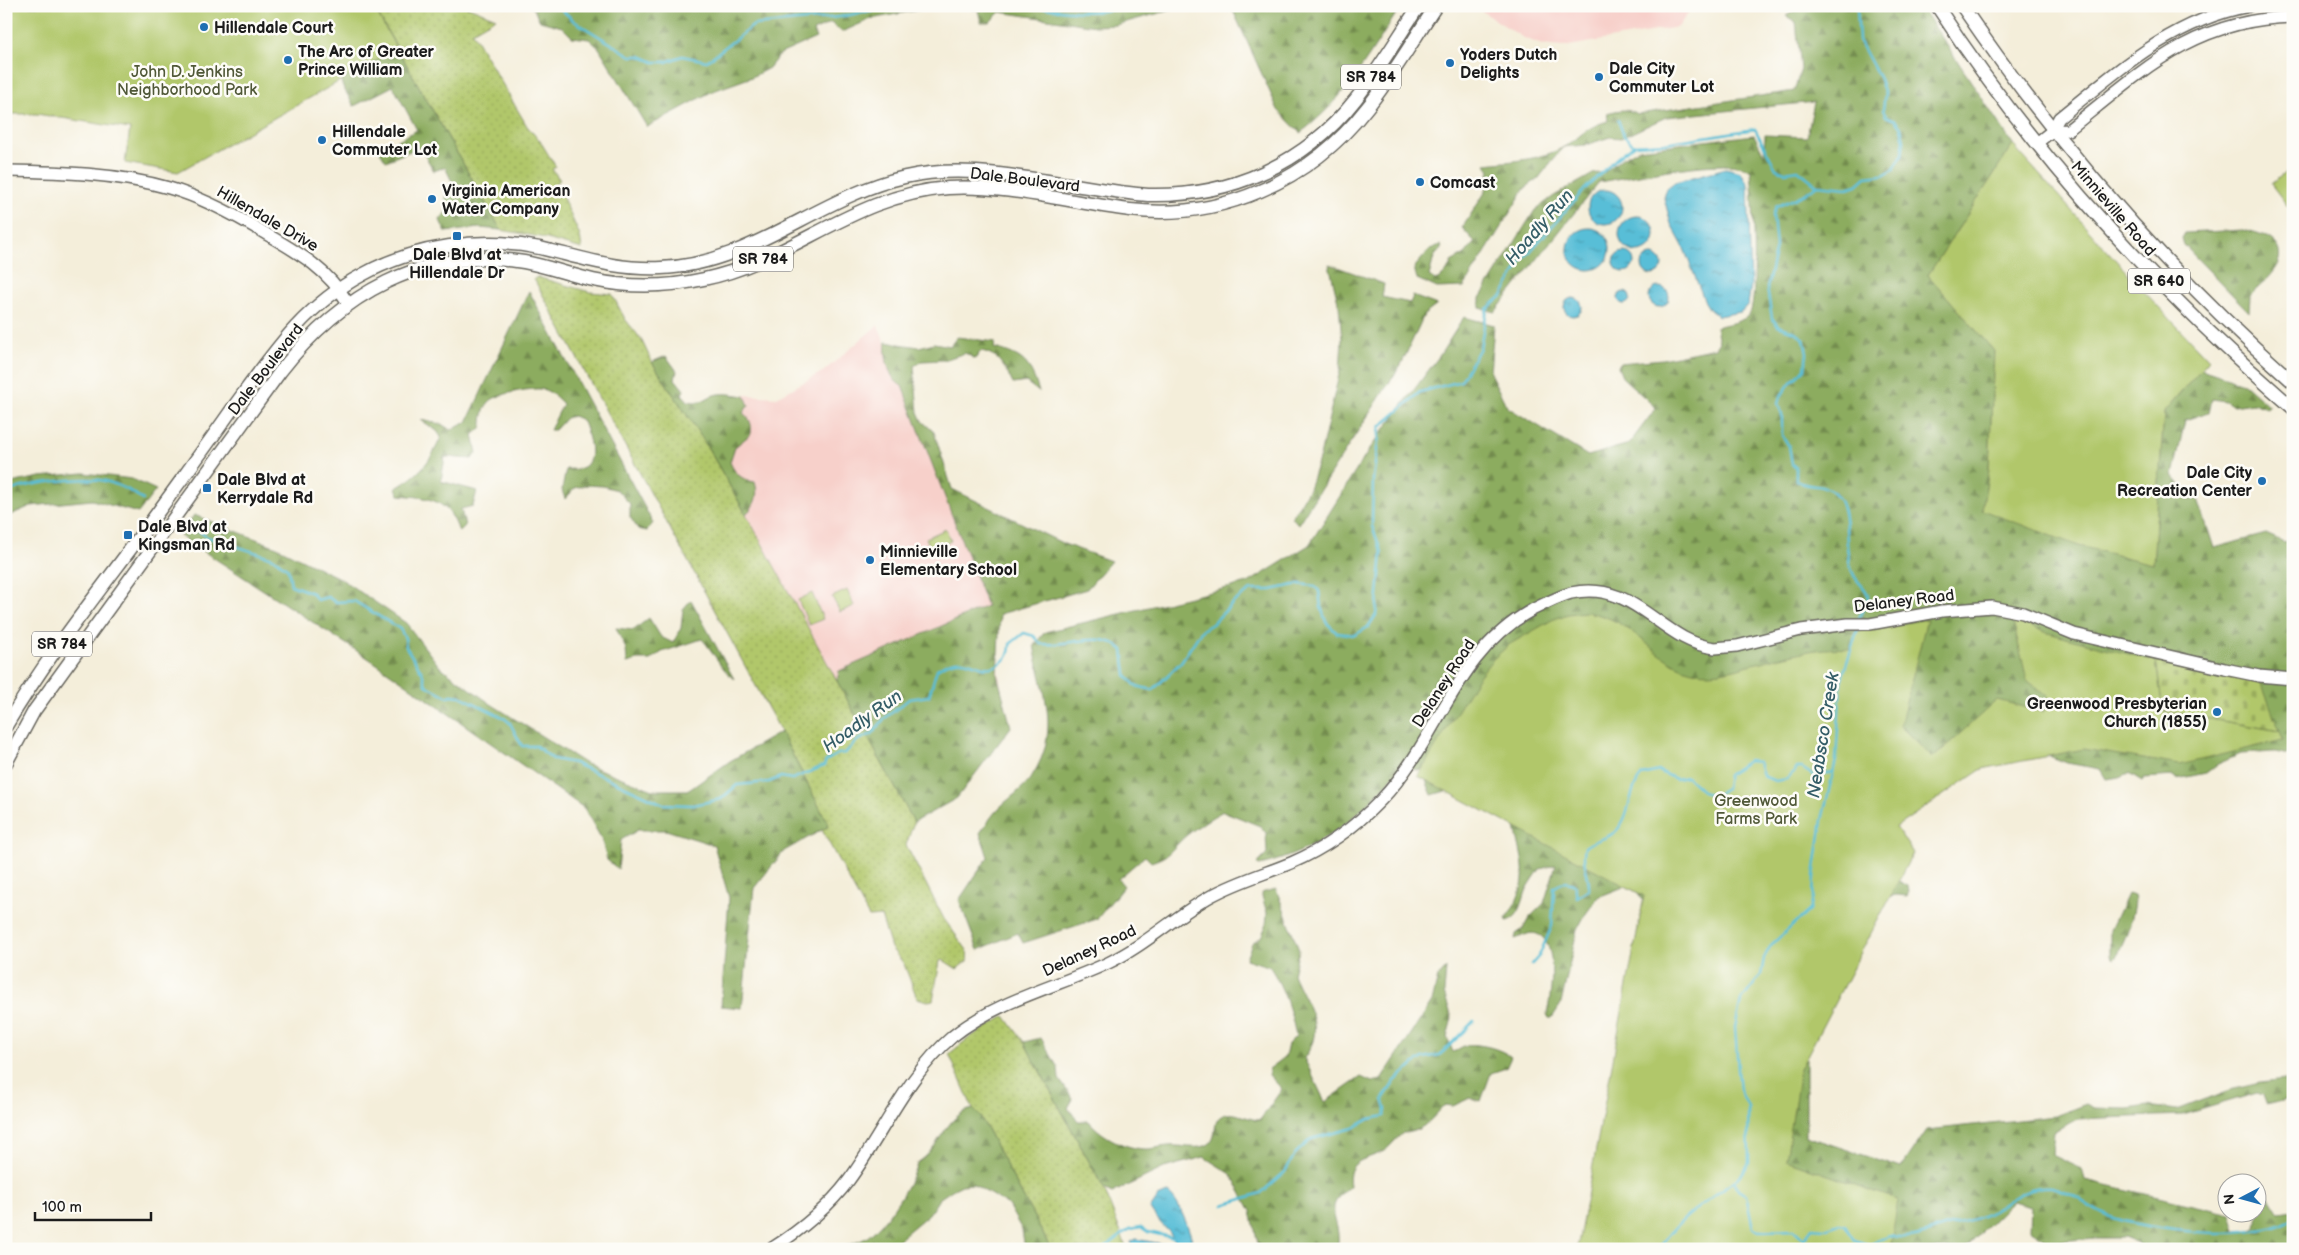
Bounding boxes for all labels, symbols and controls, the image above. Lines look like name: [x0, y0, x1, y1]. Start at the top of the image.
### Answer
place label: Hillendale Court: [214, 19, 334, 38]
marker: Hillendale Court: [198, 21, 210, 33]
place label: The Arc of Greater Prince William: [298, 43, 435, 80]
place label: Yoders Dutch Delights: [1460, 46, 1557, 83]
marker: The Arc of Greater Prince William: [282, 54, 294, 66]
marker: Yoders Dutch Delights: [1444, 57, 1456, 69]
place label: Dale City Commuter Lot: [1609, 60, 1715, 97]
park label: John D. Jenkins Neighborhood Park: [117, 63, 257, 100]
road number: SR 784: [1341, 64, 1401, 90]
marker: Dale City Commuter Lot: [1593, 71, 1605, 83]
place label: Hillendale Commuter Lot: [332, 123, 438, 160]
marker: Hillendale Commuter Lot: [316, 134, 328, 146]
street label: Minnieville Road: [2066, 158, 2159, 260]
street label: Dale Boulevard: [969, 164, 1081, 197]
place label: Comcast: [1430, 174, 1496, 193]
marker: Comcast: [1414, 176, 1426, 188]
place label: Virginia American Water Company: [442, 182, 571, 219]
street label: Hillendale Drive: [213, 183, 322, 256]
water label: Hoadly Run: [1501, 185, 1578, 269]
marker: Virginia American Water Company: [426, 193, 438, 205]
marker: Dale Blvd at Hillendale Dr: [451, 230, 463, 242]
place label: Dale Blvd at Hillendale Dr: [409, 246, 505, 283]
road number: SR 784: [733, 246, 793, 272]
road number: SR 640: [2128, 268, 2190, 294]
street label: Dale Boulevard: [225, 320, 308, 419]
place label: Dale City Recreation Center: [2117, 464, 2253, 501]
place label: Dale Blvd at Kerrydale Rd: [217, 471, 313, 508]
marker: Dale City Recreation Center: [2256, 475, 2268, 487]
marker: Dale Blvd at Kerrydale Rd: [201, 482, 213, 494]
place label: Dale Blvd at Kingsman Rd: [138, 518, 235, 555]
marker: Dale Blvd at Kingsman Rd: [122, 529, 134, 541]
place label: Minnieville Elementary School: [880, 543, 1017, 580]
marker: Minnieville Elementary School: [864, 554, 876, 566]
street label: Delaney Road: [1853, 586, 1955, 617]
road number: SR 784: [32, 632, 92, 656]
street label: Delaney Road: [1409, 636, 1480, 731]
water label: Neabsco Creek: [1803, 670, 1844, 799]
water label: Hoadly Run: [819, 686, 906, 757]
place label: Greenwood Presbyterian Church (1855): [2027, 695, 2207, 732]
marker: Greenwood Presbyterian Church (1855): [2211, 706, 2223, 718]
park label: Greenwood Farms Park: [1714, 792, 1798, 829]
street label: Delaney Road: [1040, 921, 1139, 981]
north arrow: [2216, 1172, 2266, 1222]
scale bar: [35, 1190, 151, 1222]
text: N: [2221, 1193, 2239, 1205]
text: 100 m: [42, 1198, 82, 1217]

